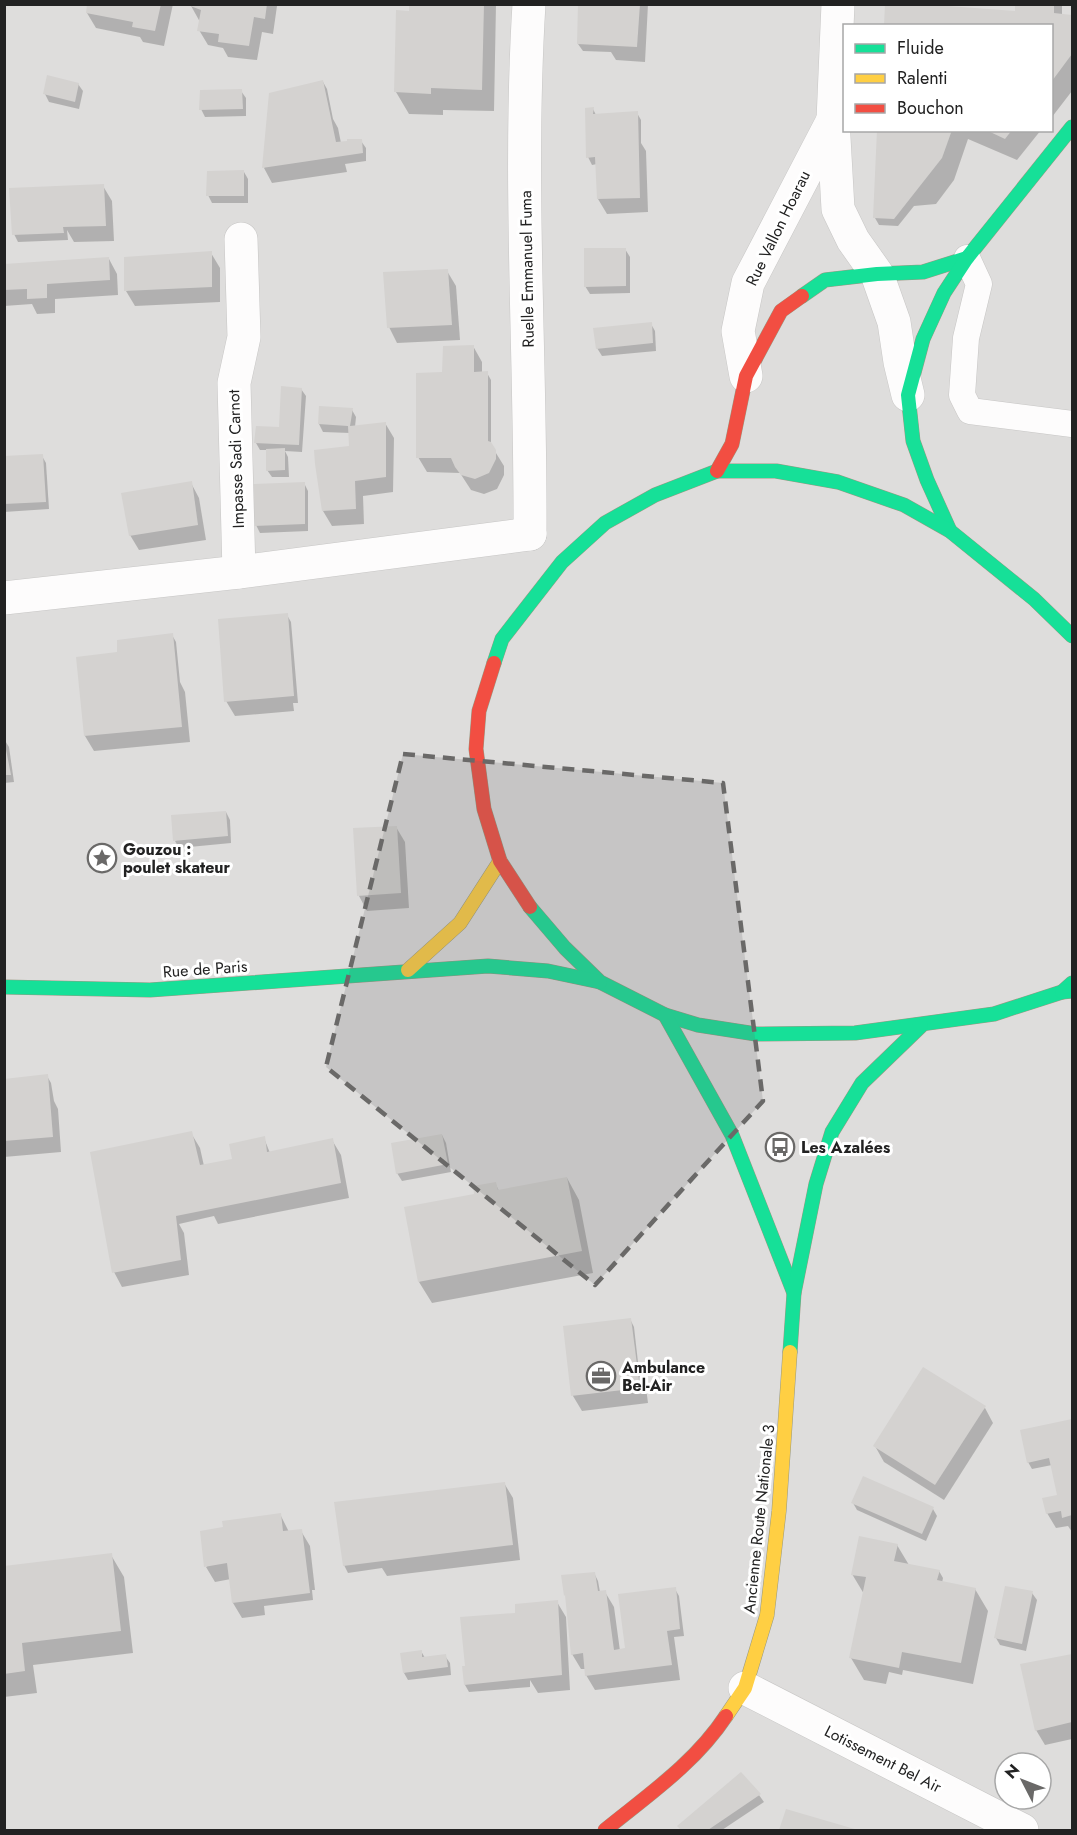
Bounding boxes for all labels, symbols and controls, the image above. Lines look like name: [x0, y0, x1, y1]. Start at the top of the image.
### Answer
legend: [843, 24, 1053, 132]
text: Fluide: [897, 35, 944, 61]
text: Ralenti: [897, 65, 948, 91]
text: Bouchon: [897, 95, 964, 121]
street label: Rue Vallon Hoarau: [740, 166, 816, 290]
street label: Ruelle Emmanuel Fuma: [514, 190, 540, 348]
street label: Impasse Sadi Carnot: [222, 389, 250, 529]
place label: Gouzou : poulet skateur: [123, 838, 230, 879]
place icon: Gouzou : poulet skateur: [86, 842, 118, 874]
street label: Rue de Paris: [162, 955, 248, 983]
bus stop icon: Les Azalées: [764, 1131, 796, 1163]
place label: Les Azalées: [801, 1136, 890, 1159]
place label: Ambulance Bel-Air: [621, 1356, 705, 1397]
office icon: Ambulance Bel-Air: [585, 1360, 617, 1392]
street label: Ancienne Route Nationale 3: [738, 1423, 780, 1615]
street label: Lotissement Bel Air: [820, 1720, 946, 1799]
north arrow: [993, 1751, 1053, 1811]
text: N: [999, 1759, 1025, 1784]

